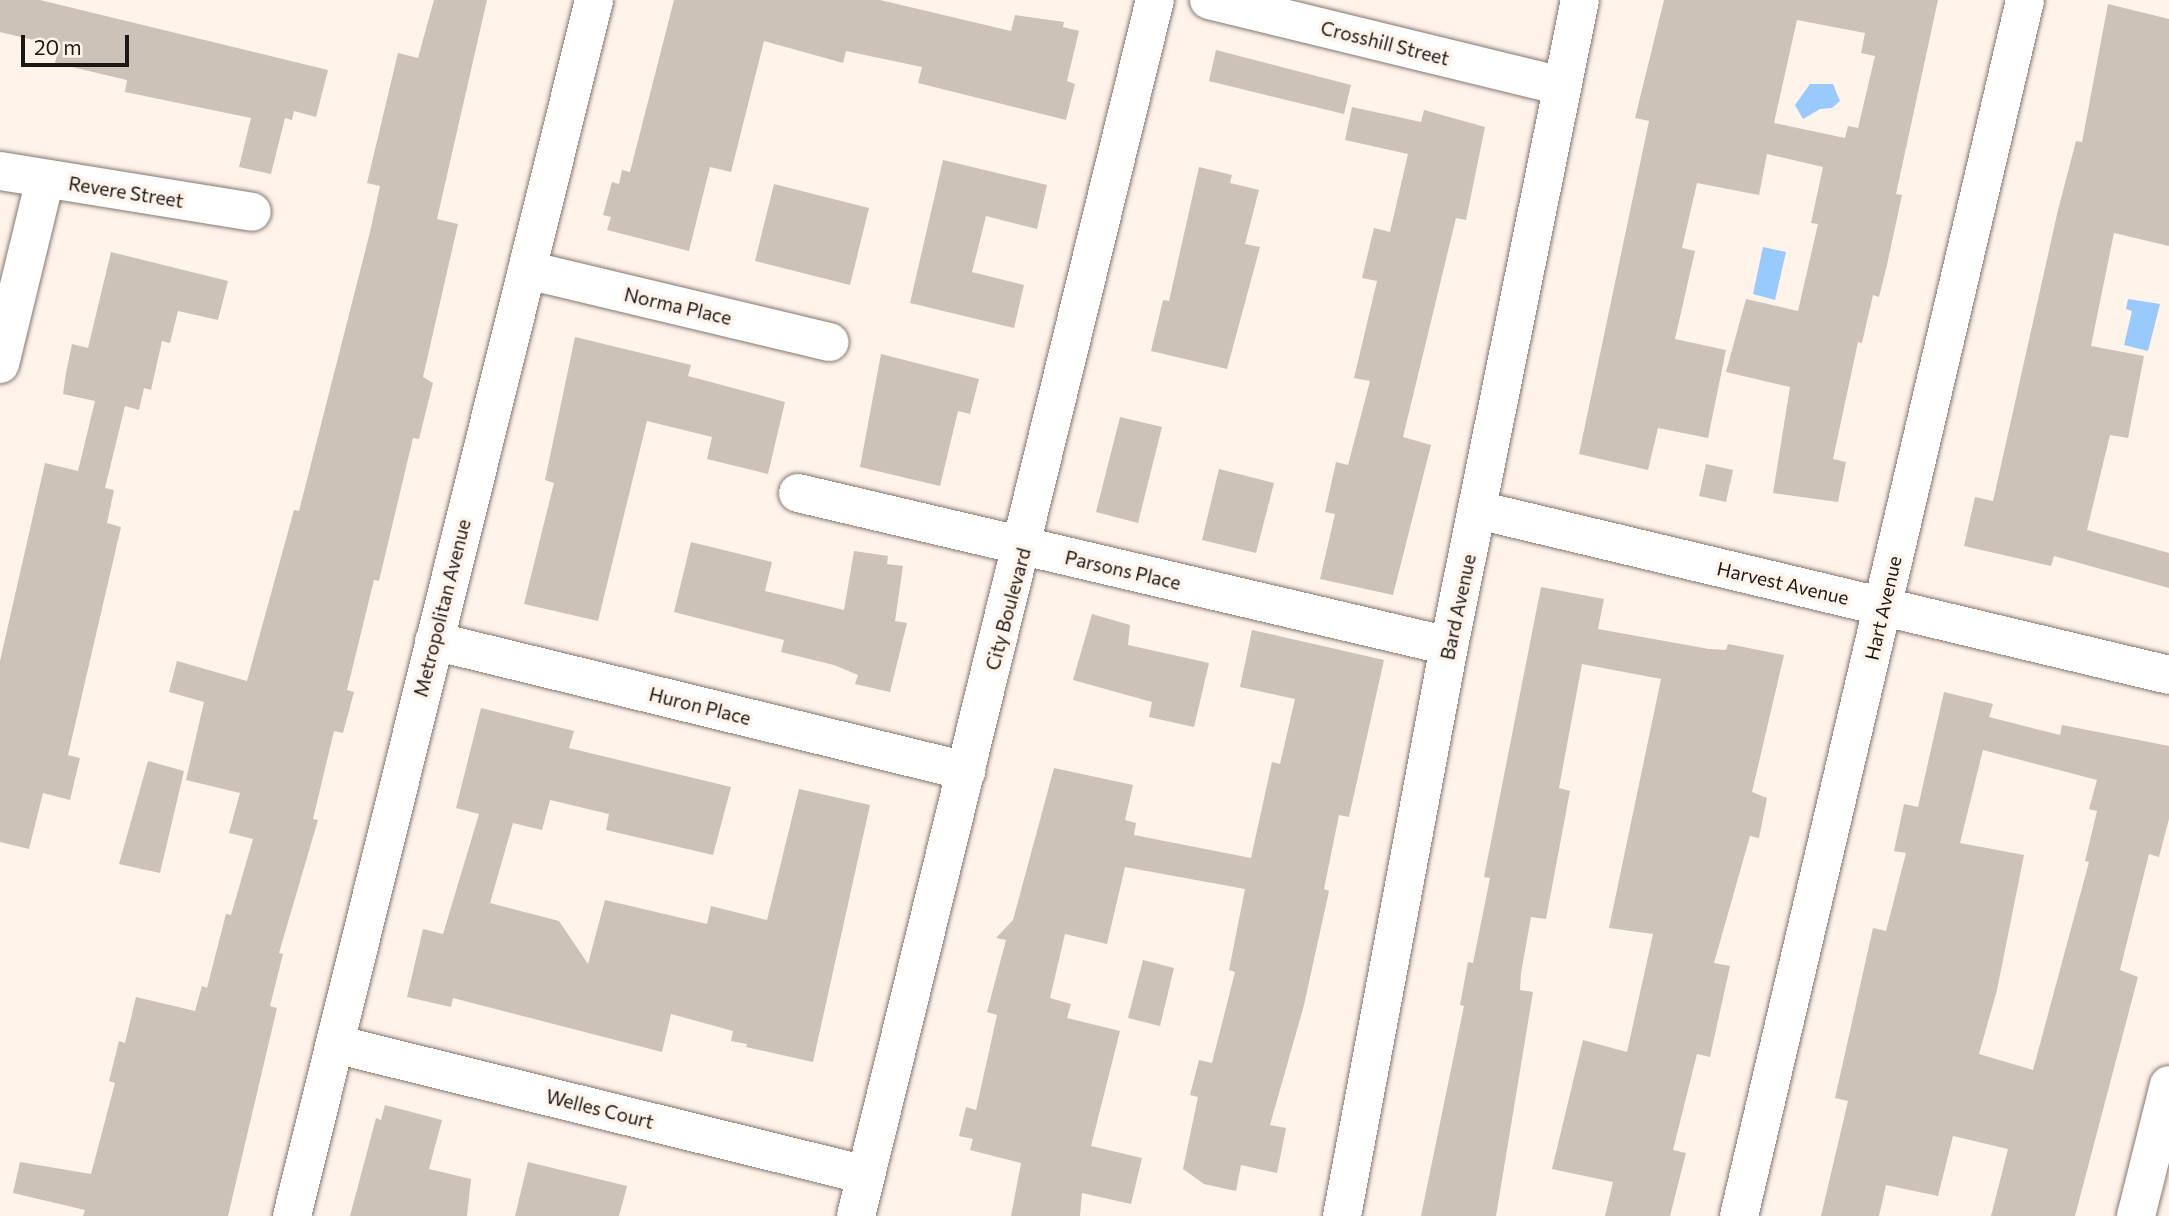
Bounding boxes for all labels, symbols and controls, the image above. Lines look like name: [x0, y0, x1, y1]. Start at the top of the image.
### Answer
street label: Crosshill Street: [1318, 16, 1452, 70]
scale bar: [24, 21, 133, 65]
text: 20 m: [34, 34, 82, 59]
street label: Revere Street: [67, 172, 185, 212]
street label: Norma Place: [622, 283, 734, 329]
street label: Metropolitan Avenue: [409, 517, 475, 699]
street label: City Boulevard: [981, 545, 1035, 673]
street label: Parsons Place: [1063, 546, 1183, 594]
street label: Bard Avenue: [1436, 552, 1480, 662]
street label: Hart Avenue: [1860, 554, 1906, 662]
street label: Harvest Avenue: [1715, 557, 1851, 609]
street label: Huron Place: [647, 682, 753, 730]
street label: Welles Court: [544, 1085, 656, 1133]

